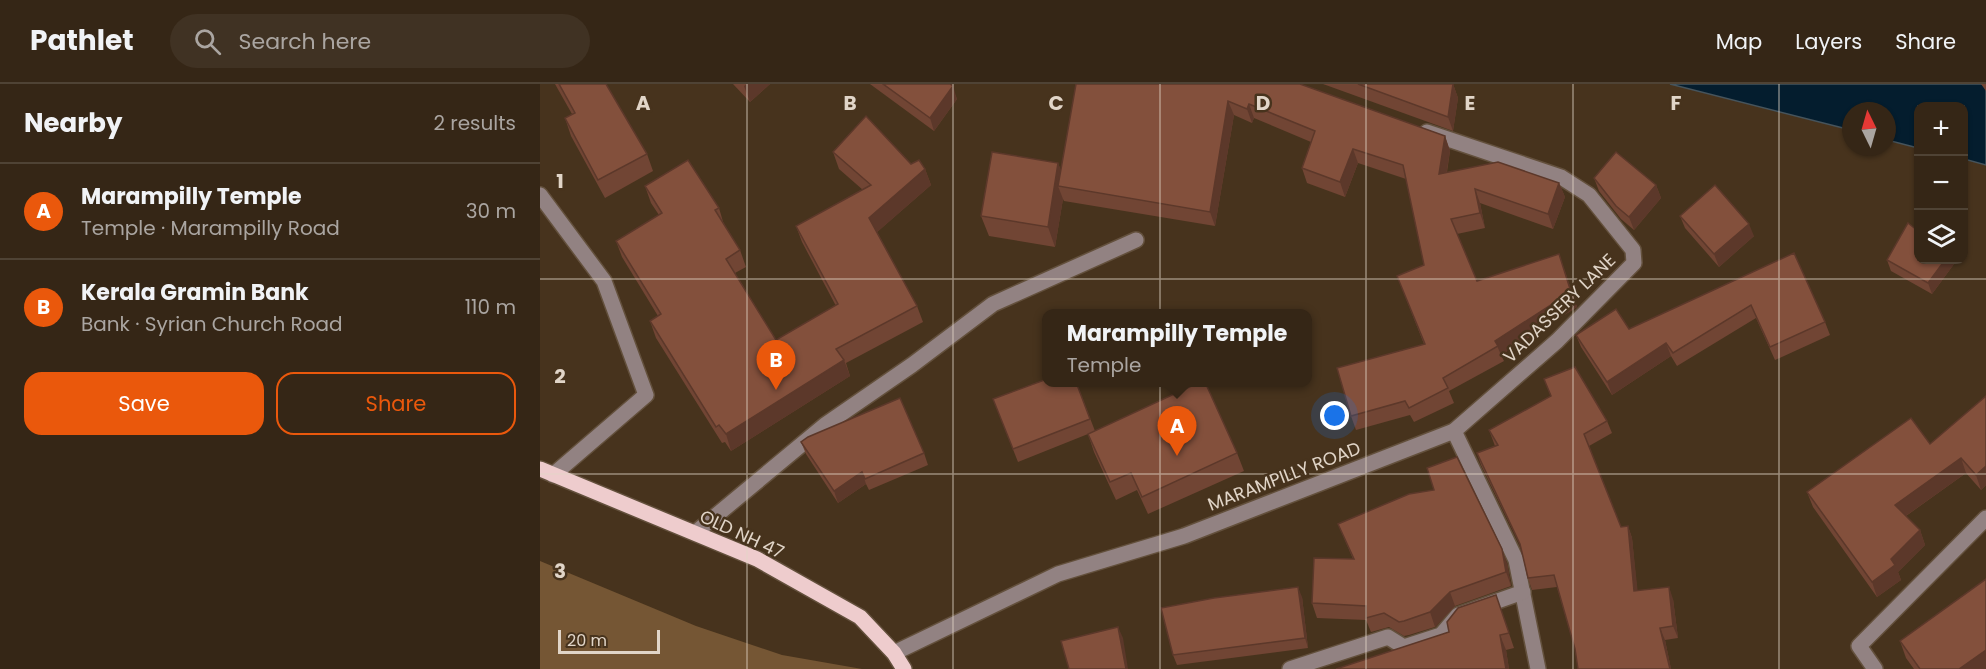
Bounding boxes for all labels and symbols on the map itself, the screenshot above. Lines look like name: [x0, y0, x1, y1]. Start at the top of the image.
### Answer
text: A: [636, 89, 651, 117]
text: B: [843, 89, 857, 117]
text: C: [1048, 89, 1064, 117]
text: D: [1256, 89, 1270, 117]
text: E: [1465, 89, 1475, 117]
text: F: [1671, 89, 1682, 117]
north arrow: [1842, 102, 1896, 156]
text: 1: [556, 167, 564, 195]
street label: VADASSERY LANE: [1497, 248, 1621, 368]
pin: B: [756, 340, 796, 390]
text: 2: [554, 362, 566, 390]
your location: [1320, 401, 1349, 430]
pin: A: [1158, 406, 1196, 456]
street label: MARAMPILLY ROAD: [1204, 435, 1364, 517]
street label: OLD NH 47: [696, 504, 788, 565]
text: 3: [554, 557, 566, 585]
scale bar: [558, 627, 660, 654]

